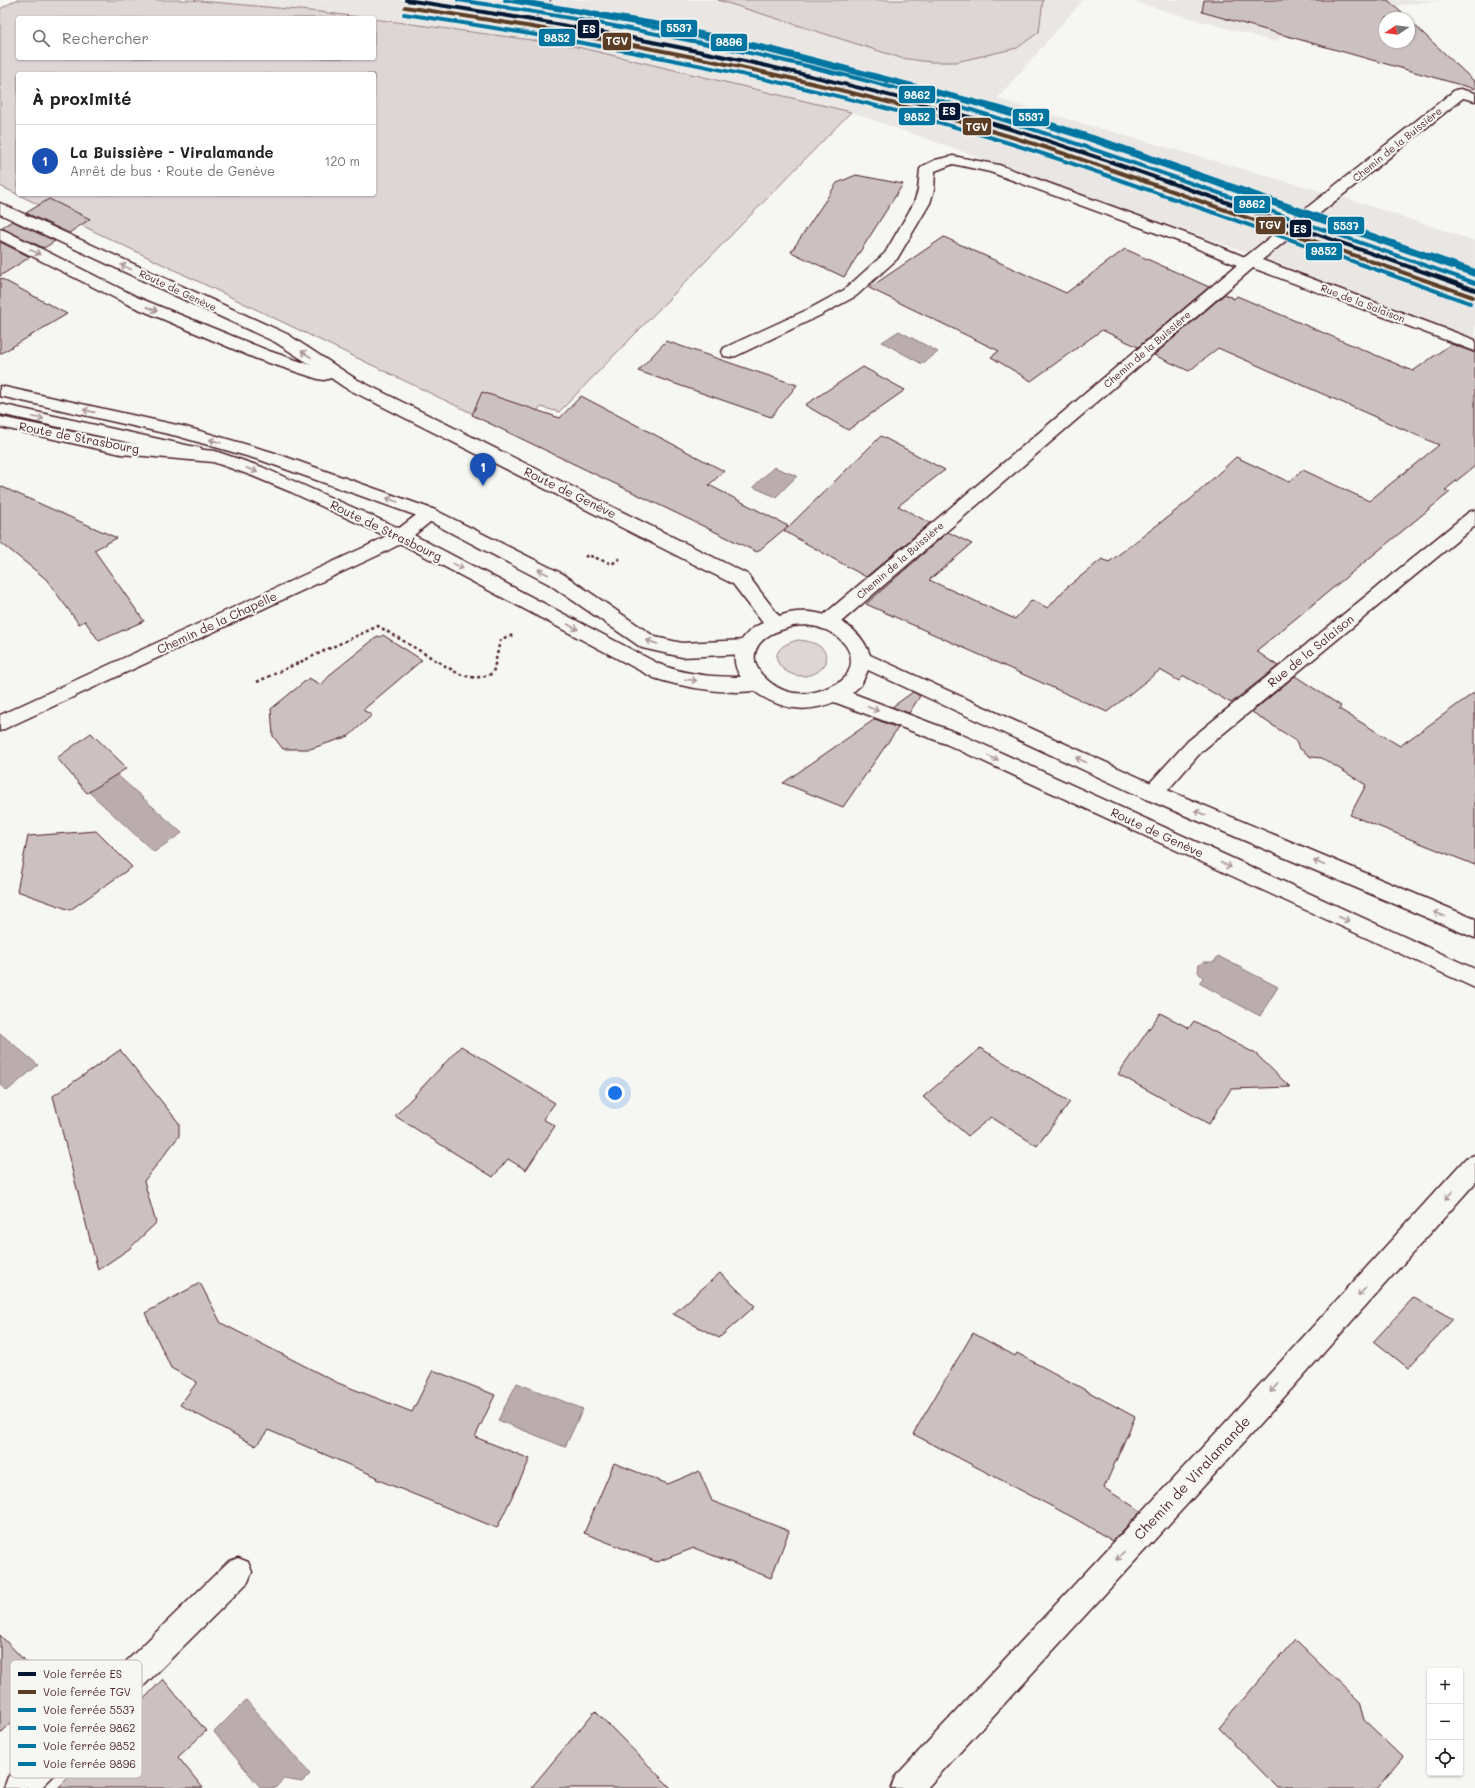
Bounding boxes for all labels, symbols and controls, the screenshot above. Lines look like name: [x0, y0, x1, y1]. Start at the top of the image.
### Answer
north arrow: [1379, 12, 1415, 48]
search box: [16, 16, 376, 60]
line badge: ES: [577, 19, 600, 39]
line badge: 5537: [660, 19, 698, 38]
text: 5537: [666, 20, 692, 35]
text: ES: [582, 21, 596, 36]
icon: search: [30, 27, 52, 49]
text: Rechercher: [62, 28, 149, 48]
line badge: 9852: [538, 28, 576, 47]
text: 9852: [544, 30, 570, 45]
line badge: TGV: [602, 32, 632, 51]
text: TGV: [606, 33, 628, 48]
line badge: 9896: [710, 33, 748, 52]
text: 9896: [716, 34, 743, 49]
line badge: 9862: [898, 85, 936, 104]
text: À proximité: [32, 87, 131, 109]
text: 9862: [904, 87, 930, 102]
line badge: ES: [938, 102, 961, 121]
text: ES: [942, 103, 956, 118]
street label: Chemin de la Buissière: [1349, 104, 1445, 184]
line badge: 9852: [898, 107, 936, 126]
line badge: 5537: [1012, 108, 1050, 127]
text: 9852: [904, 109, 930, 124]
text: 5537: [1018, 109, 1044, 124]
line badge: TGV: [962, 117, 992, 136]
text: TGV: [966, 119, 988, 134]
text: La Buissière - Viralamande: [70, 142, 274, 162]
text: 1: [42, 152, 48, 169]
text: 120 m: [324, 152, 360, 169]
text: Arrêt de bus · Route de Genève: [70, 162, 275, 179]
line badge: 9862: [1233, 195, 1271, 214]
text: 9862: [1239, 196, 1265, 211]
line badge: TGV: [1255, 216, 1286, 235]
line badge: 5537: [1327, 216, 1365, 235]
text: TGV: [1259, 217, 1281, 232]
text: 5537: [1333, 218, 1359, 233]
line badge: ES: [1289, 219, 1312, 238]
text: ES: [1293, 221, 1307, 236]
line badge: 9852: [1305, 242, 1343, 261]
text: 9852: [1311, 243, 1337, 258]
one-way arrow: [29, 249, 41, 256]
one-way arrow: [120, 263, 132, 270]
street label: Route de Genève: [137, 266, 219, 314]
street label: Rue de la Salaison: [1319, 281, 1407, 325]
one-way arrow: [145, 306, 157, 313]
street label: Chemin de la Buissière: [1100, 307, 1194, 391]
one-way arrow: [301, 350, 312, 358]
one-way arrow: [83, 406, 96, 414]
one-way arrow: [31, 414, 44, 422]
street label: Route de Strasbourg: [18, 417, 141, 457]
one-way arrow: [209, 437, 222, 444]
pin: 1: [470, 453, 496, 486]
street label: Route de Genève: [522, 463, 619, 521]
one-way arrow: [245, 466, 257, 474]
street label: Route de Strasbourg: [328, 496, 445, 564]
one-way arrow: [387, 496, 399, 504]
street label: Chemin de la Buissière: [853, 518, 947, 602]
one-way arrow: [452, 563, 464, 571]
one-way arrow: [538, 568, 550, 575]
street label: Chemin de la Chapelle: [154, 587, 279, 657]
street label: Rue de la Salaison: [1264, 610, 1357, 690]
one-way arrow: [567, 624, 579, 631]
one-way arrow: [647, 638, 659, 646]
one-way arrow: [684, 676, 697, 684]
one-way arrow: [867, 705, 879, 713]
one-way arrow: [987, 755, 999, 762]
one-way arrow: [1075, 756, 1087, 763]
street label: Route de Genève: [1108, 804, 1206, 861]
one-way arrow: [1194, 808, 1206, 816]
one-way arrow: [1314, 859, 1326, 867]
one-way arrow: [1220, 862, 1232, 869]
one-way arrow: [1434, 910, 1446, 917]
one-way arrow: [1338, 916, 1350, 923]
your location: [605, 1083, 625, 1103]
one-way arrow: [1444, 1190, 1454, 1200]
one-way arrow: [1357, 1286, 1366, 1297]
one-way arrow: [1270, 1383, 1279, 1393]
street label: Chemin de Viralamande: [1129, 1412, 1254, 1544]
one-way arrow: [1115, 1551, 1125, 1561]
legend: [10, 1660, 142, 1778]
text: Voie ferrée ES: [43, 1666, 122, 1681]
map controls: [1427, 1668, 1463, 1776]
button: +: [1427, 1668, 1463, 1704]
text: Voie ferrée TGV: [43, 1684, 131, 1699]
text: Voie ferrée 5537: [43, 1702, 135, 1717]
button: −: [1427, 1704, 1463, 1740]
text: Voie ferrée 9862: [43, 1720, 136, 1735]
text: Voie ferrée 9852: [43, 1738, 135, 1753]
button: locate: [1427, 1740, 1463, 1776]
text: Voie ferrée 9896: [43, 1756, 136, 1771]

